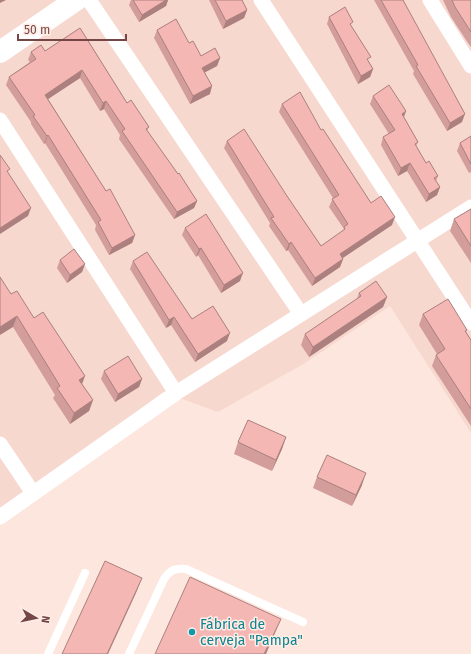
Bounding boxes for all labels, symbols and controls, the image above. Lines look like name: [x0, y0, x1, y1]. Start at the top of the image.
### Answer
scale bar: [18, 16, 126, 42]
text: 50 m: [24, 23, 50, 37]
north arrow: [16, 598, 56, 638]
text: N: [38, 615, 52, 624]
place label: Fábrica de cerveja "Pampa": [200, 616, 303, 649]
marker: Fábrica de cerveja "Pampa": [187, 627, 197, 637]

